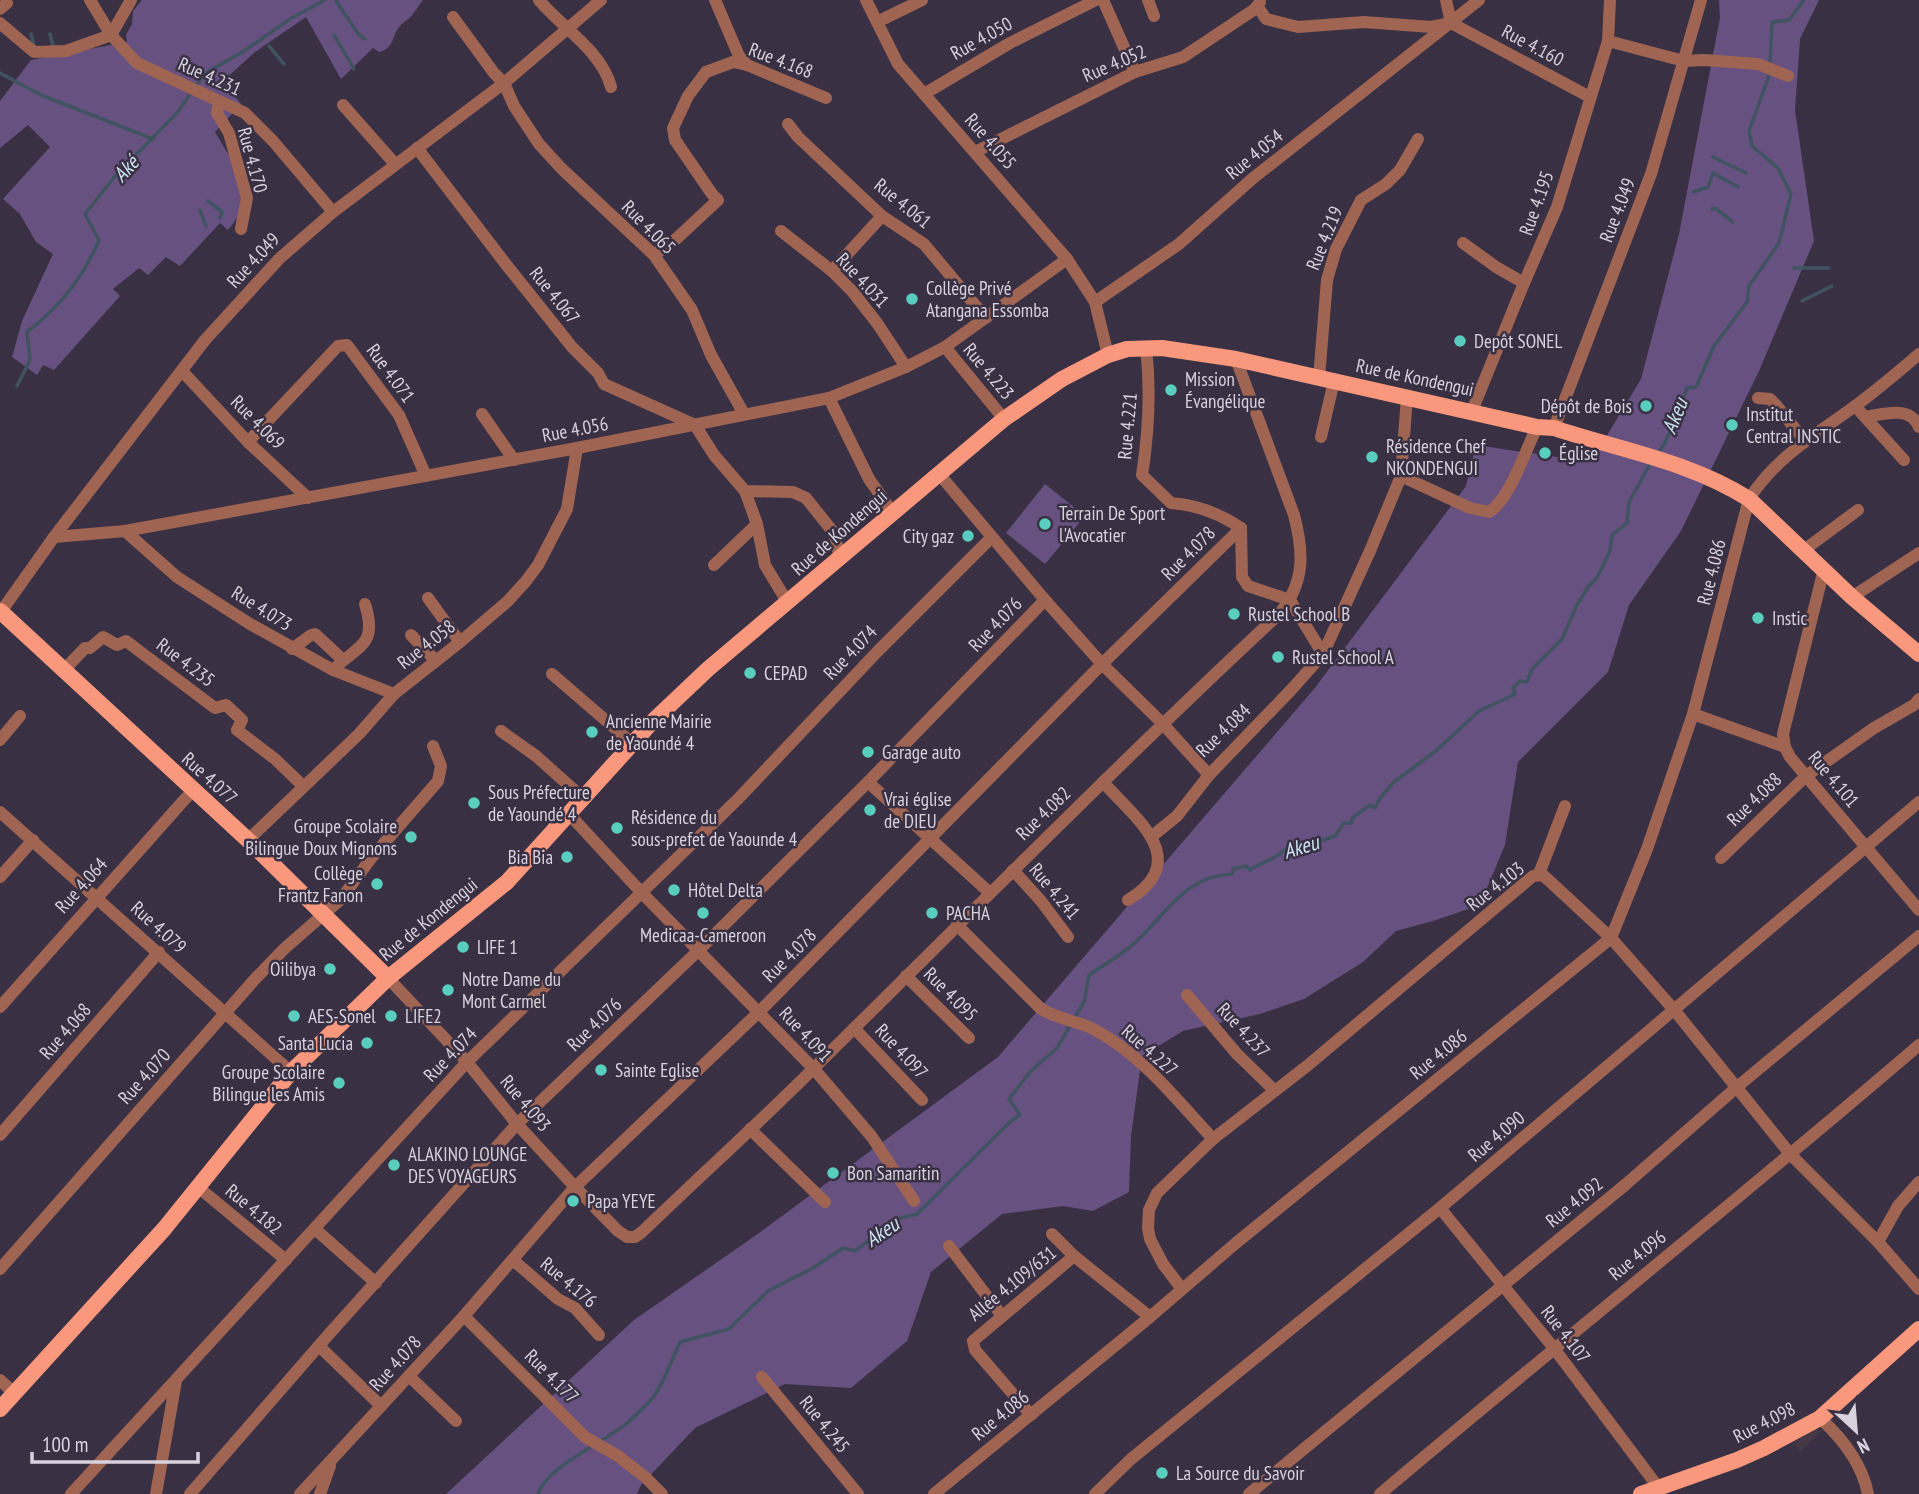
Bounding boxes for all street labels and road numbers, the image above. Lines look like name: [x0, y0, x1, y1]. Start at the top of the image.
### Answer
street label: Rue 4.050: [946, 11, 1016, 65]
street label: Rue 4.160: [1498, 19, 1568, 71]
street label: Rue 4.168: [746, 37, 816, 83]
street label: Rue 4.052: [1079, 39, 1149, 87]
street label: Rue 4.231: [175, 51, 245, 101]
street label: Rue 4.055: [960, 108, 1022, 174]
street label: Rue 4.054: [1220, 123, 1288, 184]
street label: Rue 4.170: [233, 125, 273, 195]
street label: Rue 4.195: [1513, 167, 1559, 239]
street label: Rue 4.061: [869, 173, 937, 233]
street label: Rue 4.049: [1594, 175, 1640, 245]
street label: Rue 4.065: [617, 195, 681, 259]
street label: Rue 4.219: [1300, 203, 1348, 273]
street label: Rue 4.049: [221, 227, 285, 293]
street label: Rue 4.031: [831, 247, 895, 313]
street label: Rue 4.067: [525, 261, 585, 329]
street label: Rue 4.223: [958, 338, 1020, 404]
street label: Rue 4.071: [362, 339, 420, 407]
street label: Rue de Kondengui: [1354, 353, 1476, 401]
street label: Rue 4.069: [226, 390, 290, 454]
street label: Rue 4.221: [1112, 392, 1142, 460]
street label: Rue 4.056: [540, 411, 610, 447]
street label: Rue de Kondengui: [786, 484, 892, 580]
street label: Rue 4.078: [1156, 521, 1220, 585]
street label: Rue 4.086: [1691, 537, 1731, 607]
street label: Rue 4.073: [227, 580, 297, 636]
street label: Rue 4.076: [963, 592, 1027, 656]
street label: Rue 4.058: [392, 614, 460, 674]
street label: Rue 4.074: [818, 619, 882, 684]
street label: Rue 4.235: [152, 632, 220, 692]
street label: Rue 4.084: [1191, 698, 1256, 762]
street label: Rue 4.101: [1803, 746, 1865, 812]
street label: Rue 4.077: [177, 747, 243, 809]
street label: Rue 4.088: [1722, 767, 1786, 831]
street label: Rue 4.082: [1011, 781, 1075, 845]
street label: Rue 4.064: [50, 852, 113, 918]
street label: Rue 4.103: [1461, 856, 1529, 916]
street label: Rue 4.241: [1024, 858, 1086, 924]
street label: Rue de Kondengui: [374, 872, 482, 966]
street label: Rue 4.079: [126, 896, 192, 958]
street label: Rue 4.078: [757, 923, 821, 987]
street label: Rue 4.095: [919, 962, 983, 1026]
street label: Rue 4.076: [562, 992, 626, 1056]
street label: Rue 4.237: [1212, 997, 1276, 1063]
street label: Rue 4.068: [34, 998, 96, 1064]
street label: Rue 4.091: [774, 1001, 838, 1067]
street label: Rue 4.097: [870, 1018, 934, 1084]
street label: Rue 4.227: [1117, 1019, 1183, 1081]
street label: Rue 4.074: [418, 1021, 482, 1086]
street label: Rue 4.086: [1404, 1024, 1472, 1084]
street label: Rue 4.070: [113, 1043, 175, 1109]
street label: Rue 4.093: [495, 1070, 557, 1136]
street label: Rue 4.090: [1463, 1105, 1529, 1167]
street label: Rue 4.092: [1540, 1172, 1608, 1232]
street label: Rue 4.182: [221, 1178, 287, 1240]
street label: Rue 4.096: [1603, 1225, 1671, 1285]
street label: Allée 4.109/631: [963, 1240, 1061, 1326]
street label: Rue 4.176: [536, 1251, 602, 1313]
street label: Rue 4.107: [1536, 1300, 1596, 1368]
street label: Rue 4.078: [364, 1330, 426, 1396]
street label: Rue 4.177: [520, 1344, 584, 1408]
street label: Rue 4.086: [966, 1385, 1034, 1445]
street label: Rue 4.245: [795, 1390, 855, 1458]
street label: Rue 4.098: [1729, 1396, 1799, 1448]

